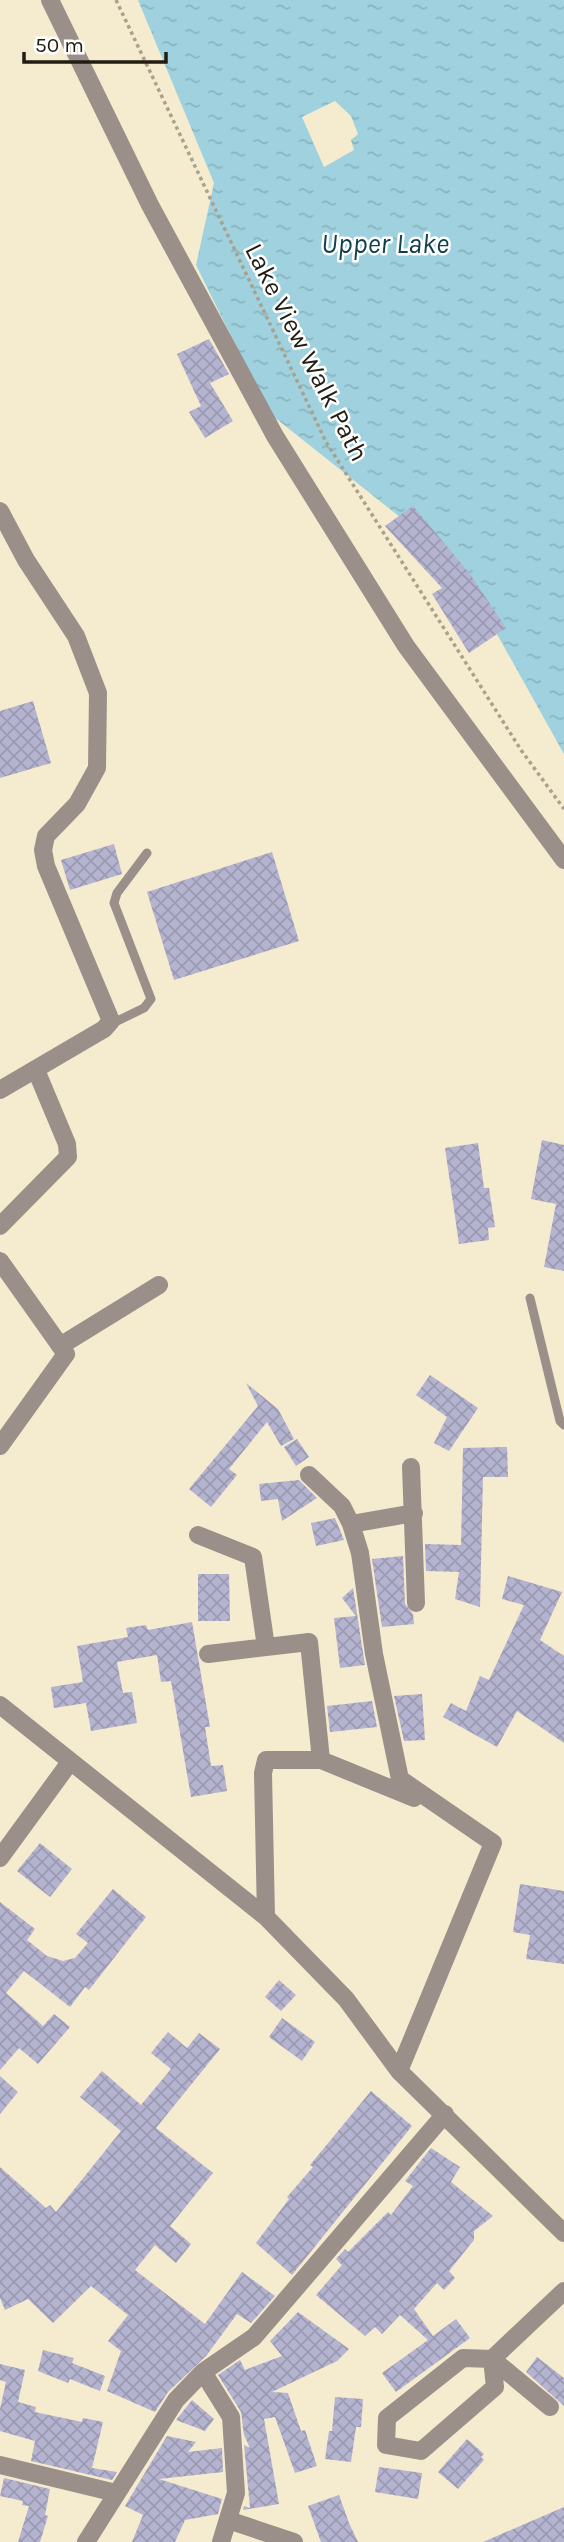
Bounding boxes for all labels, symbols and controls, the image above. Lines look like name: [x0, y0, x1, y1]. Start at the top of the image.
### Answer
scale bar: [24, 21, 166, 65]
text: 50 m: [35, 33, 84, 57]
water label: Upper Lake: [321, 227, 449, 260]
street label: Lake View Walk Path: [238, 238, 375, 466]

